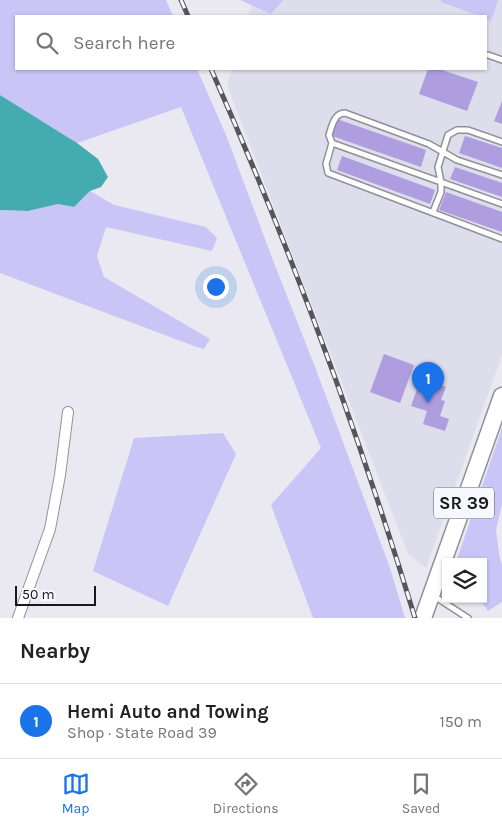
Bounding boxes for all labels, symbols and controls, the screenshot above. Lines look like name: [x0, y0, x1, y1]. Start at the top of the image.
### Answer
search box: [15, 15, 487, 70]
icon: search: [33, 29, 61, 57]
text: Search here: [73, 32, 175, 54]
your location: [203, 274, 229, 300]
pin: 1: [412, 362, 444, 403]
road number: SR 39: [434, 488, 494, 518]
map controls: [442, 558, 487, 603]
button: layers: [442, 558, 487, 603]
scale bar: [15, 583, 96, 606]
text: 50 m: [22, 586, 55, 603]
text: Nearby: [20, 639, 90, 663]
text: Hemi Auto and Towing: [67, 701, 268, 723]
text: 1: [33, 712, 39, 731]
text: 150 m: [439, 712, 482, 731]
text: Shop · State Road 39: [67, 723, 217, 742]
tab: Map: [62, 770, 90, 817]
tab: Directions: [213, 770, 279, 817]
tab: Saved: [402, 770, 440, 817]

